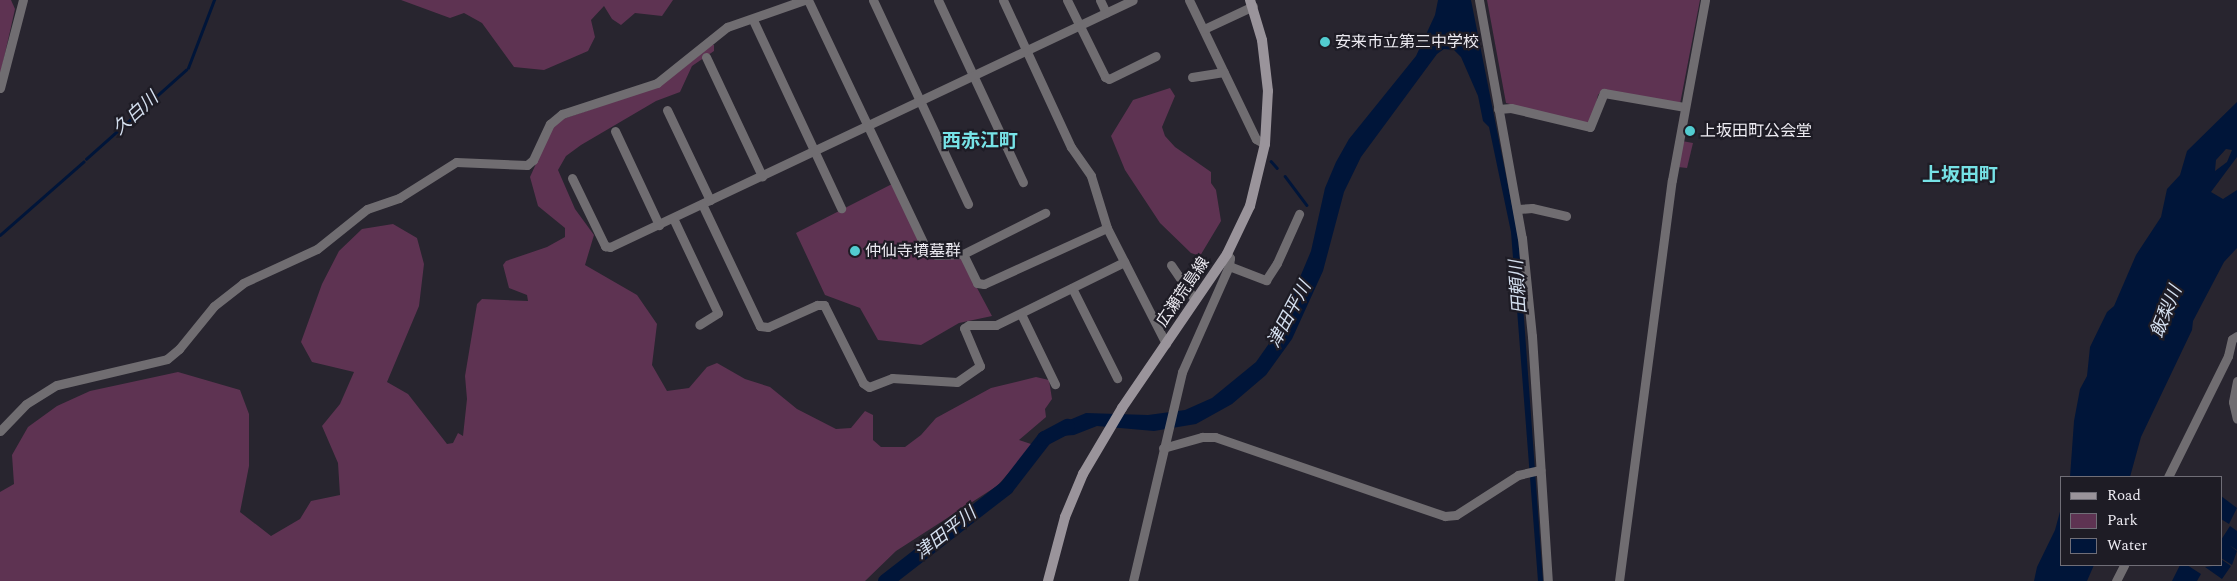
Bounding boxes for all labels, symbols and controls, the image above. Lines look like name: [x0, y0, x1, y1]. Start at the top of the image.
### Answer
place label: 安来市立第三中学校: [1335, 32, 1479, 52]
marker: 安来市立第三中学校: [1319, 36, 1331, 48]
water label: 久白川: [109, 88, 163, 140]
place label: 上坂田町公会堂: [1700, 121, 1812, 141]
marker: 上坂田町公会堂: [1684, 125, 1696, 137]
district label: 西赤江町: [942, 131, 1018, 153]
district label: 上坂田町: [1922, 165, 1998, 187]
place label: 仲仙寺墳墓群: [865, 241, 961, 261]
marker: 仲仙寺墳墓群: [849, 245, 861, 257]
street label: 広瀬荒島線: [1153, 253, 1213, 331]
water label: 田頼川: [1506, 259, 1532, 315]
water label: 津田平川: [1264, 278, 1316, 352]
water label: 飯梨川: [2147, 283, 2187, 341]
legend: [2060, 476, 2222, 566]
text: Road: [2107, 484, 2141, 507]
water label: 津田平川: [911, 503, 981, 565]
text: Park: [2107, 509, 2138, 532]
text: Water: [2107, 534, 2147, 557]

